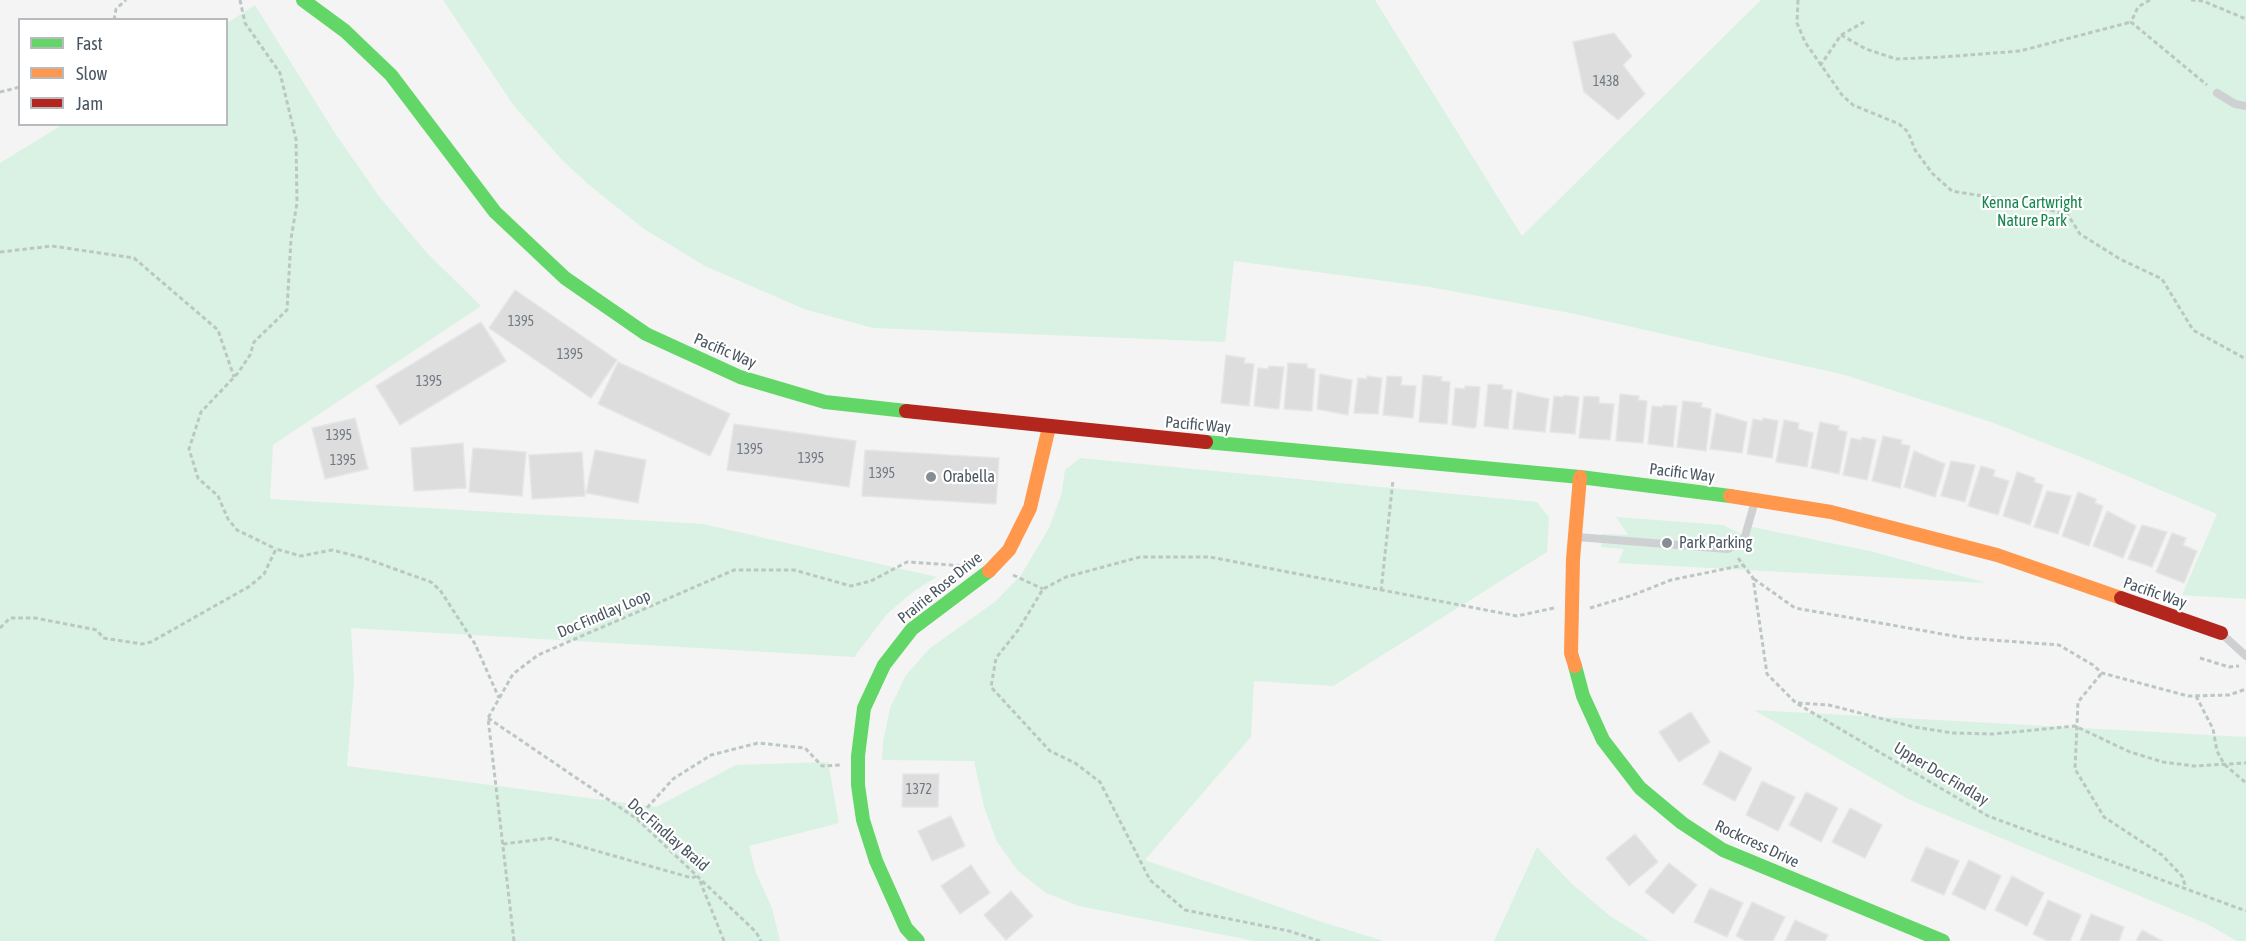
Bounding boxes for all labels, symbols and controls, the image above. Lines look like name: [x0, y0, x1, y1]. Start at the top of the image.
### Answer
legend: [18, 18, 228, 126]
text: Fast: [76, 33, 103, 54]
text: Slow: [76, 63, 107, 84]
house number: 1438: [1593, 74, 1619, 90]
text: Jam: [76, 93, 103, 114]
park label: Kenna Cartwright Nature Park: [1982, 193, 2082, 231]
house number: 1395: [508, 314, 534, 330]
street label: Pacific Way: [691, 329, 759, 373]
house number: 1395: [557, 347, 583, 363]
house number: 1395: [416, 374, 442, 390]
street label: Pacific Way: [1164, 413, 1232, 437]
house number: 1395: [326, 428, 352, 444]
house number: 1395: [737, 442, 763, 458]
house number: 1395: [798, 451, 824, 467]
house number: 1395: [330, 453, 356, 469]
street label: Pacific Way: [1648, 459, 1716, 487]
house number: 1395: [869, 466, 895, 482]
place label: Orabella: [943, 467, 995, 487]
marker: Orabella: [924, 470, 938, 484]
place label: Park Parking: [1679, 533, 1752, 553]
marker: Park Parking: [1660, 536, 1674, 550]
street label: Prairie Rose Drive: [894, 548, 986, 628]
street label: Pacific Way: [2121, 573, 2189, 613]
street label: Doc Findlay Loop: [555, 586, 653, 642]
street label: Upper Doc Findlay: [1890, 738, 1992, 810]
house number: 1372: [906, 782, 932, 798]
street label: Doc Findlay Braid: [624, 795, 712, 875]
street label: Rockcress Drive: [1712, 816, 1802, 872]

